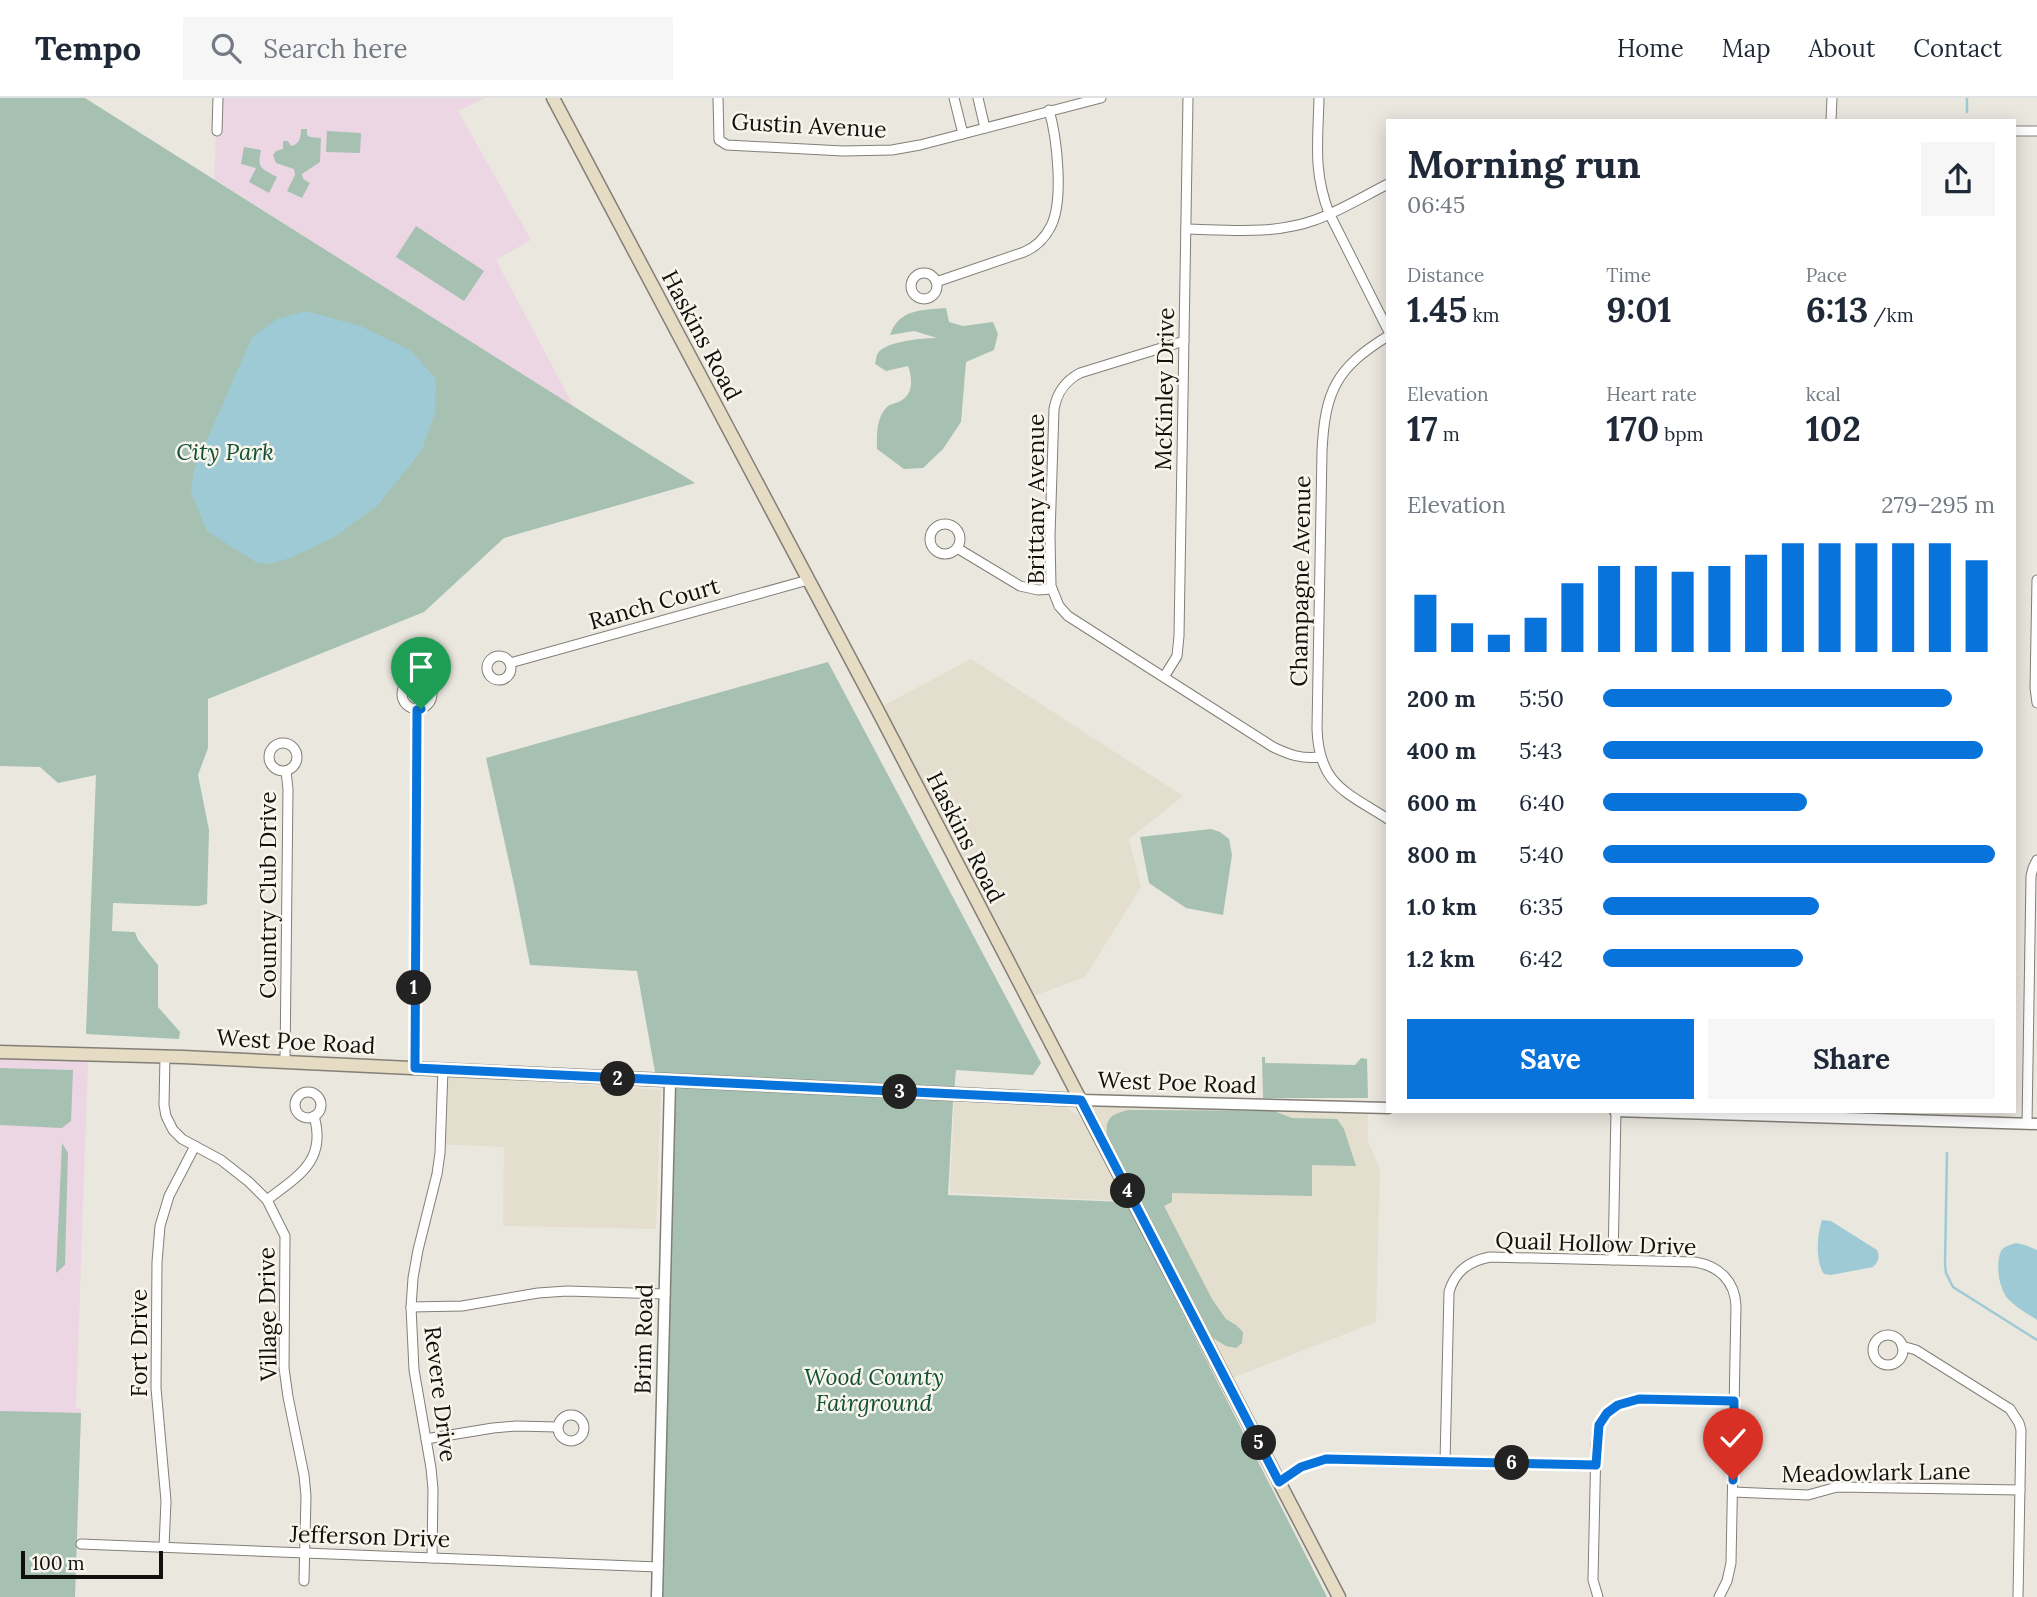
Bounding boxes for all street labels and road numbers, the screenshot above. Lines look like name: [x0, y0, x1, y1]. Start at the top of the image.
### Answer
street label: Gustin Avenue: [731, 106, 887, 144]
street label: Haskins Road: [656, 265, 749, 405]
street label: McKinley Drive: [1148, 307, 1180, 471]
street label: Brittany Avenue: [1021, 414, 1050, 584]
street label: Champagne Avenue: [1284, 475, 1316, 687]
street label: Ranch Court: [585, 570, 723, 635]
street label: Haskins Road: [921, 767, 1012, 908]
street label: Country Club Drive: [253, 791, 282, 999]
street label: West Poe Road: [216, 1022, 376, 1060]
street label: West Poe Road: [1097, 1065, 1257, 1099]
street label: Quail Hollow Drive: [1495, 1225, 1697, 1261]
street label: Village Drive: [251, 1247, 283, 1382]
street label: Brim Road: [628, 1283, 658, 1395]
street label: Fort Drive: [124, 1289, 153, 1397]
street label: Revere Drive: [418, 1325, 464, 1463]
street label: Meadowlark Lane: [1781, 1456, 1971, 1488]
street label: Jefferson Drive: [288, 1519, 451, 1553]

